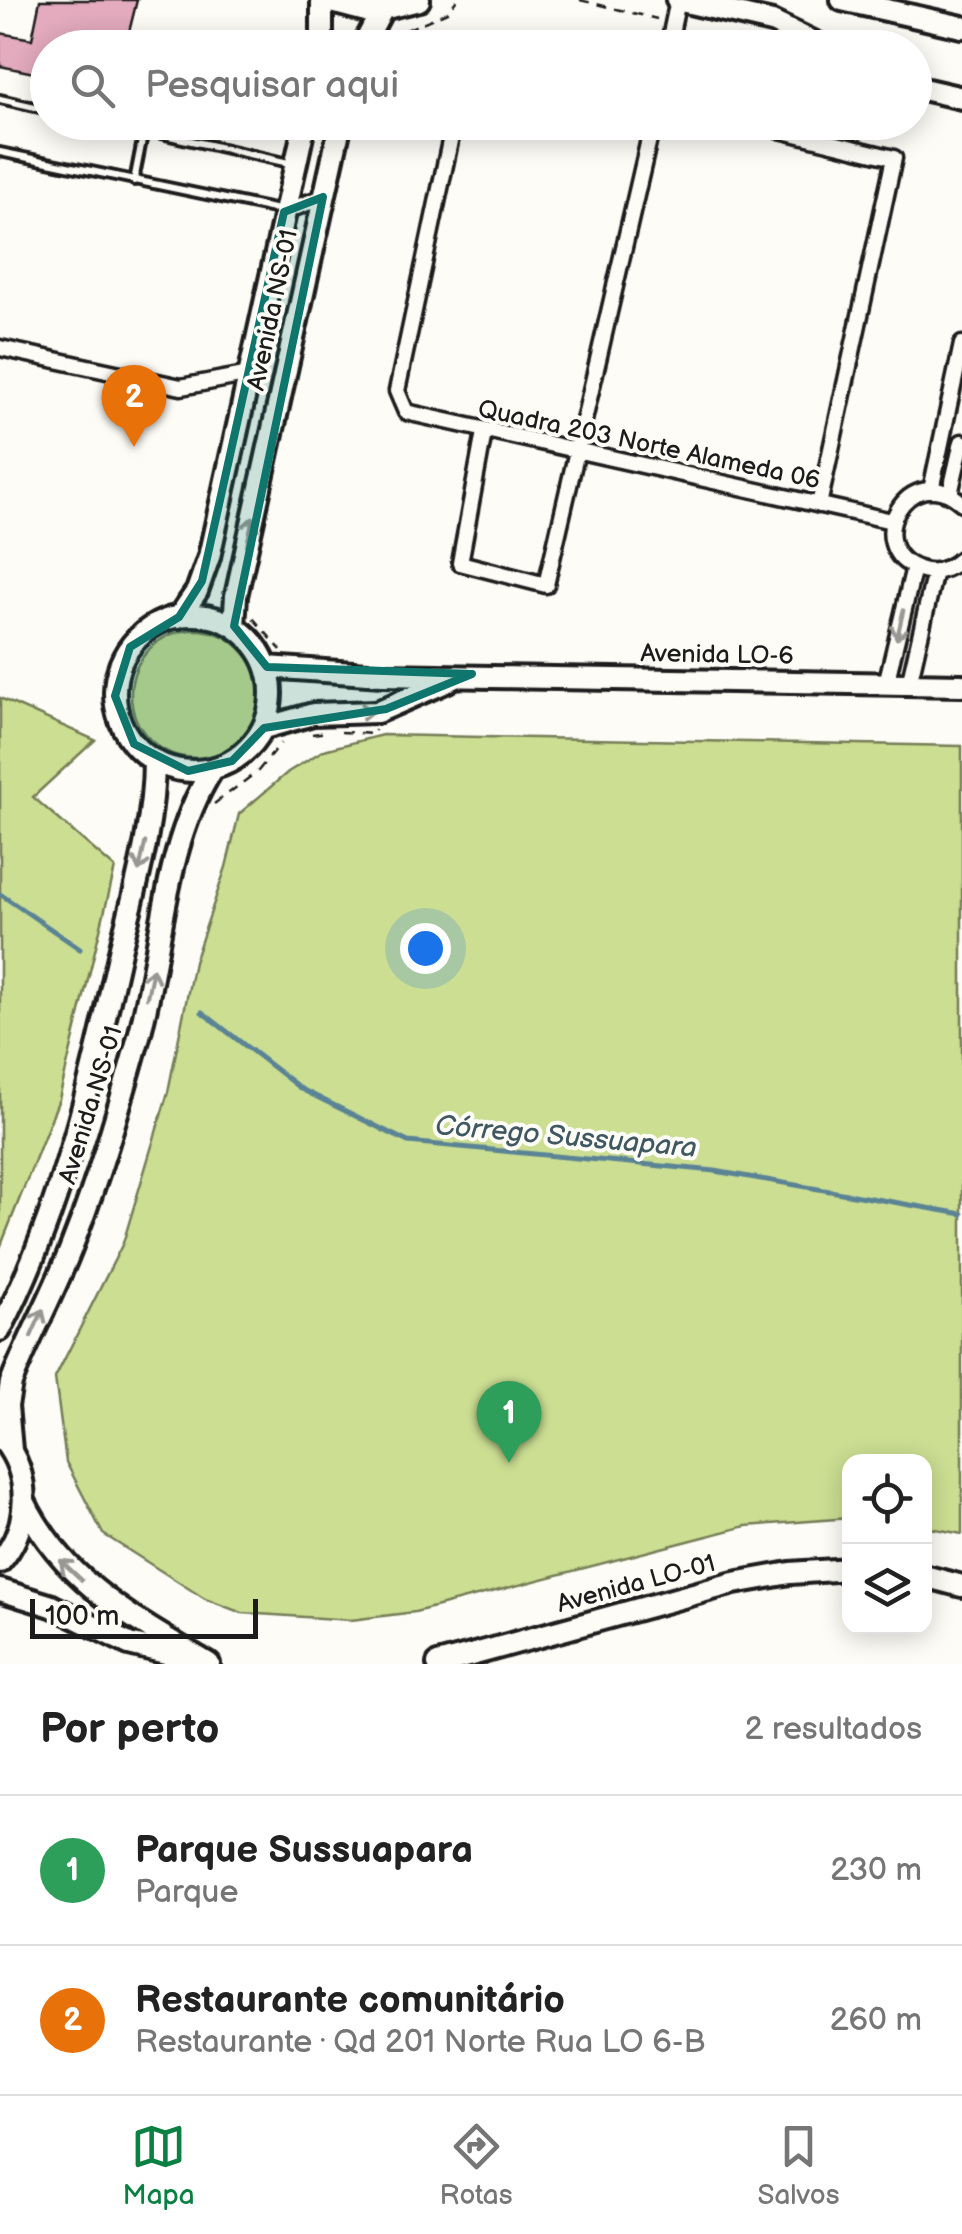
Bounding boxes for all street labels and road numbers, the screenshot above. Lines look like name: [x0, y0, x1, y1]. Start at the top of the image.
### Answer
street label: Avenida NS-01: [241, 227, 305, 393]
street label: Quadra 203 Norte Alameda 06: [475, 394, 823, 496]
street label: Avenida LO-6: [640, 638, 794, 672]
street label: Avenida NS-01: [52, 1022, 130, 1188]
street label: Avenida LO-01: [553, 1548, 719, 1620]

